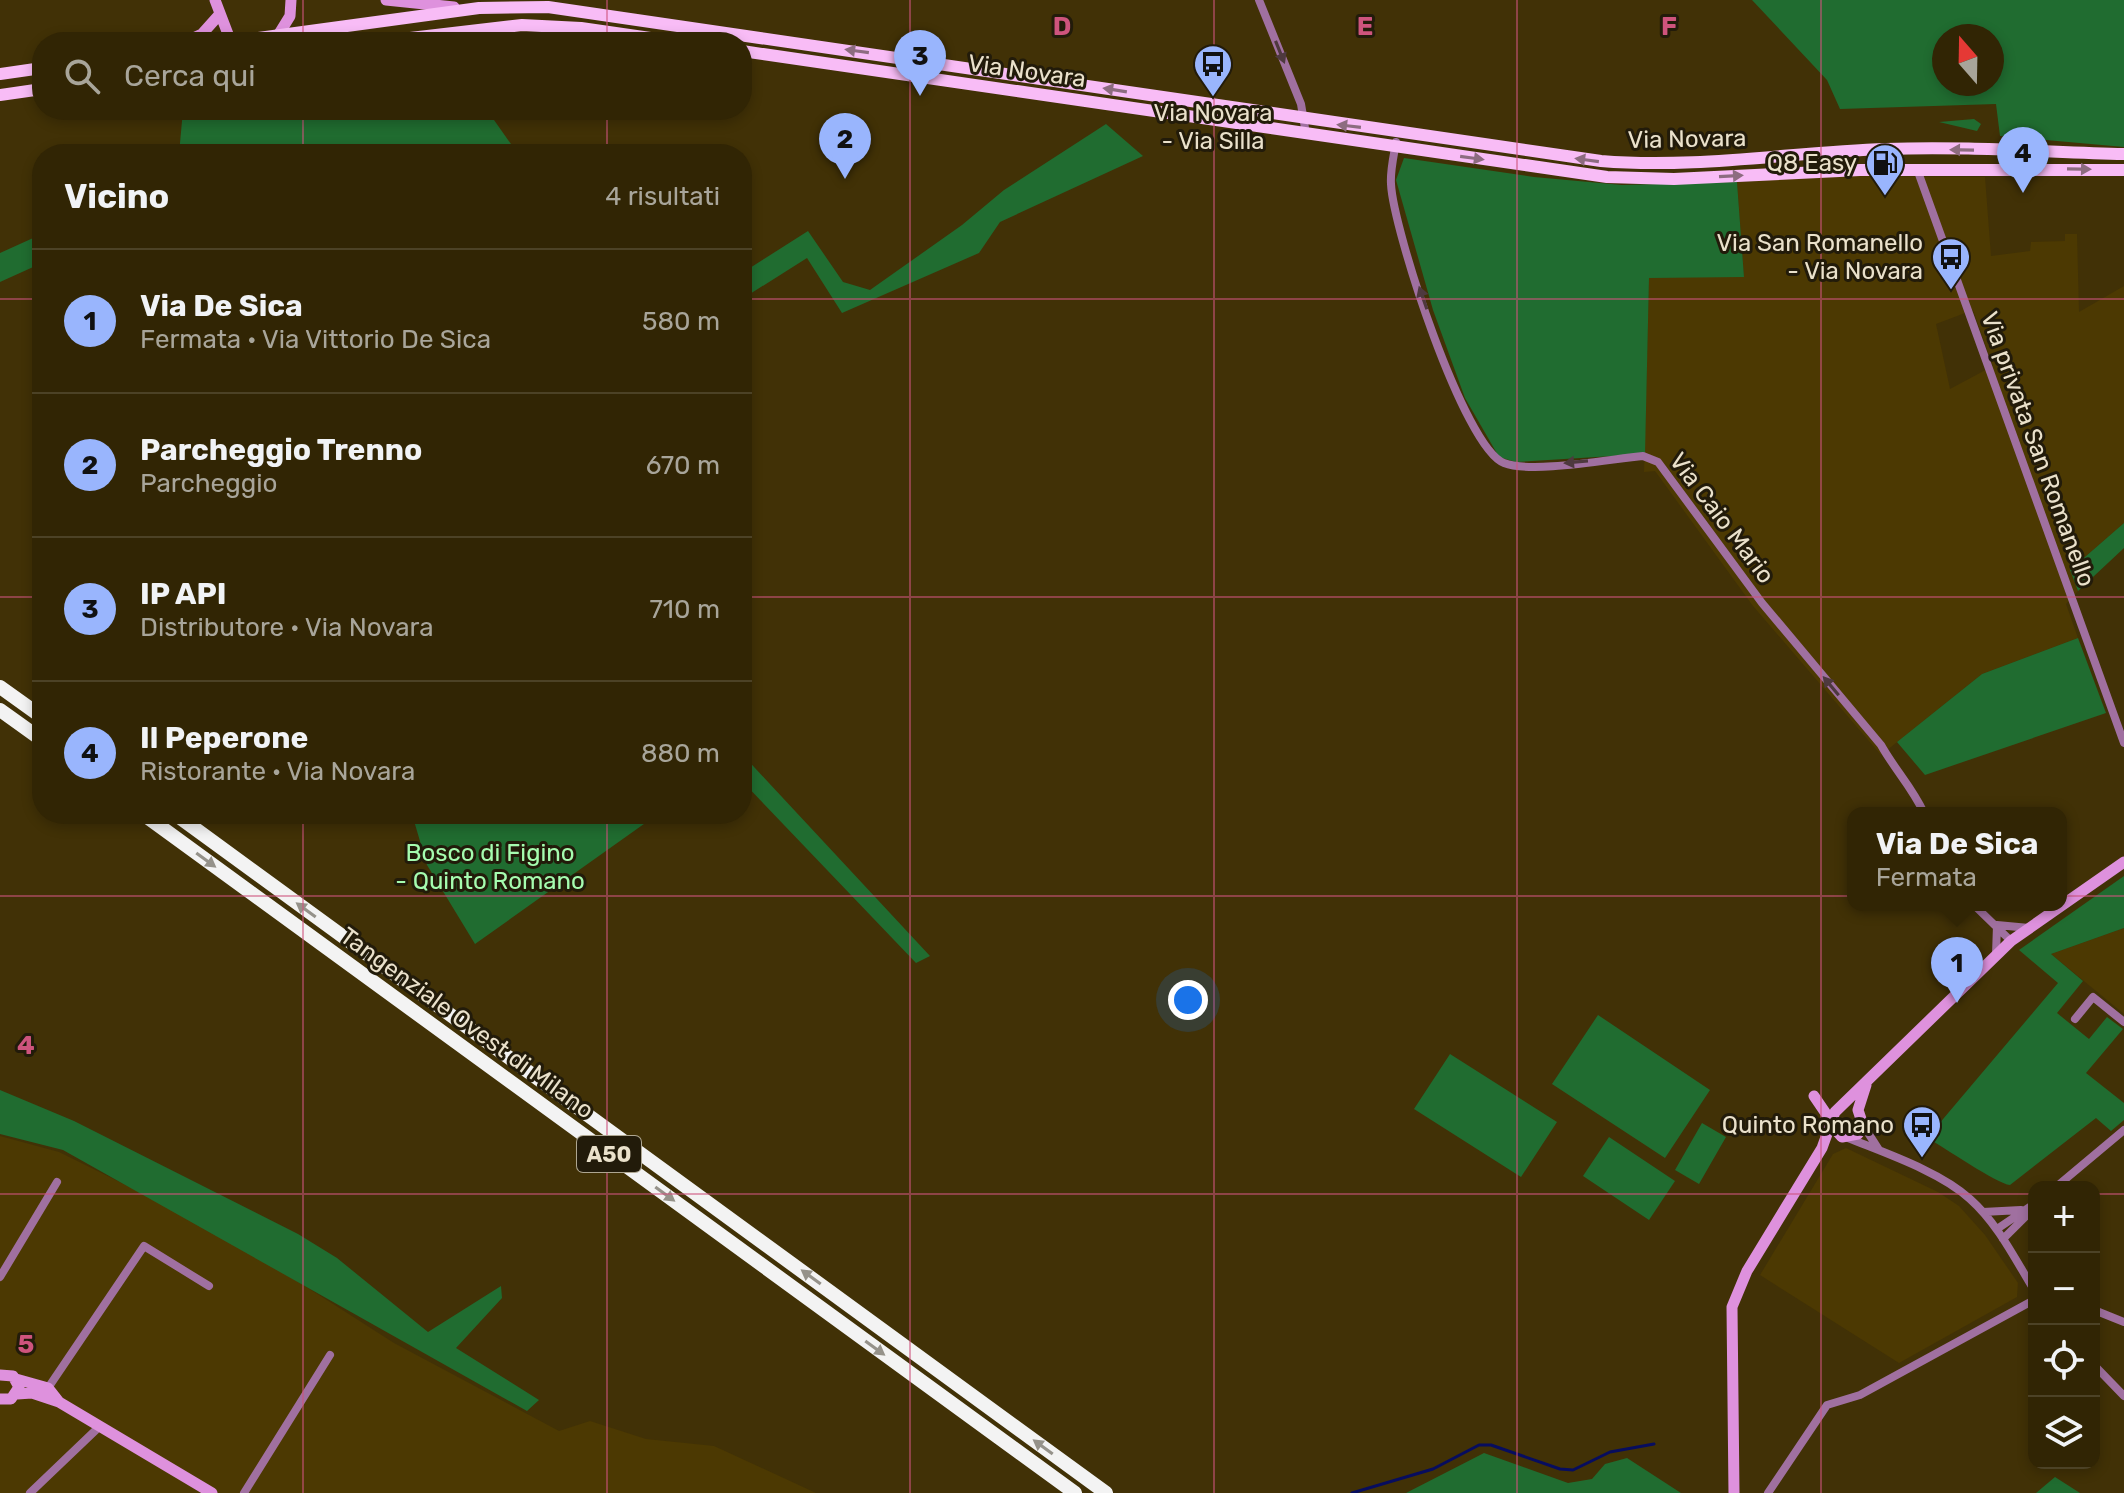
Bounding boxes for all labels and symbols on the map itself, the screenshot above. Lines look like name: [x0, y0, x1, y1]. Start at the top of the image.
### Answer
text: D: [1053, 11, 1071, 42]
text: E: [1357, 11, 1373, 42]
text: F: [1661, 11, 1677, 42]
north arrow: [1932, 24, 2004, 96]
pin: 3: [894, 30, 946, 96]
one-way arrow: [1273, 40, 1286, 64]
bus stop icon: Via Novara - Via Silla: [1192, 43, 1234, 98]
one-way arrow: [845, 44, 870, 57]
street label: Via Novara: [966, 49, 1088, 93]
one-way arrow: [1102, 83, 1127, 96]
place label: Via Novara - Via Silla: [1154, 99, 1272, 155]
pin: 2: [819, 113, 871, 179]
one-way arrow: [1337, 119, 1362, 132]
street label: Via Novara: [1627, 124, 1747, 154]
pin: 4: [1997, 127, 2049, 193]
fuel station icon: Q8 Easy: [1864, 142, 1906, 197]
one-way arrow: [1949, 144, 1974, 156]
place label: Q8 Easy: [1767, 149, 1857, 177]
one-way arrow: [1460, 152, 1485, 165]
one-way arrow: [1574, 153, 1599, 166]
one-way arrow: [2067, 163, 2092, 175]
one-way arrow: [1719, 169, 1744, 182]
place label: Via San Romanello - Via Novara: [1716, 229, 1923, 285]
bus stop icon: Via San Romanello - Via Novara: [1930, 236, 1972, 291]
one-way arrow: [1416, 286, 1428, 310]
street label: Via privata San Romanello: [1975, 308, 2101, 590]
street label: Via Caio Mario: [1664, 447, 1780, 589]
one-way arrow: [1563, 456, 1588, 469]
one-way arrow: [1823, 676, 1840, 696]
park label: Bosco di Figino - Quinto Romano: [395, 839, 585, 895]
one-way arrow: [195, 852, 217, 868]
one-way arrow: [296, 903, 317, 918]
street label: Tangenziale Ovest di Milano: [335, 922, 599, 1124]
pin: 1: [1931, 937, 1983, 1003]
your location: [1168, 980, 1208, 1020]
text: 4: [17, 1030, 35, 1061]
bus stop icon: Quinto Romano: [1901, 1104, 1943, 1159]
place label: Quinto Romano: [1722, 1111, 1894, 1139]
road number: A50: [577, 1136, 641, 1172]
one-way arrow: [655, 1186, 675, 1202]
one-way arrow: [800, 1270, 821, 1286]
text: 5: [18, 1329, 34, 1360]
one-way arrow: [865, 1339, 885, 1355]
one-way arrow: [1033, 1440, 1054, 1455]

